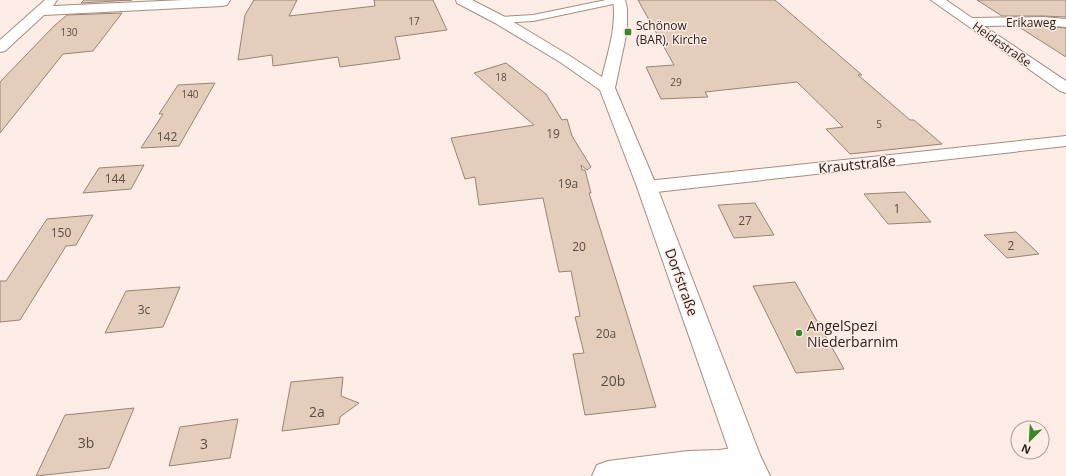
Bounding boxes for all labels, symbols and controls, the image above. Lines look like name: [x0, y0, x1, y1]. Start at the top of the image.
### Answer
house number: 17: [408, 14, 420, 28]
street label: Erikaweg: [1006, 14, 1057, 31]
place label: Schönow (BAR), Kirche: [636, 17, 707, 48]
street label: Heidestraße: [969, 17, 1035, 71]
house number: 130: [60, 25, 78, 39]
marker: Schönow (BAR), Kirche: [623, 27, 633, 37]
house number: 18: [495, 70, 507, 84]
house number: 29: [670, 75, 682, 89]
house number: 140: [181, 87, 199, 101]
house number: 5: [876, 117, 882, 131]
house number: 19: [546, 125, 560, 142]
house number: 142: [157, 128, 177, 145]
street label: Krautstraße: [818, 150, 897, 177]
house number: 144: [105, 170, 125, 187]
house number: 19a: [558, 175, 578, 192]
house number: 1: [894, 200, 900, 217]
house number: 27: [738, 212, 752, 229]
house number: 150: [51, 224, 71, 241]
house number: 2: [1008, 237, 1015, 254]
house number: 20: [572, 238, 586, 255]
street label: Dorfstraße: [661, 246, 703, 319]
house number: 3c: [138, 301, 151, 318]
place label: AngelSpezi Niederbarnim: [807, 316, 898, 351]
house number: 20a: [596, 325, 616, 342]
marker: AngelSpezi Niederbarnim: [794, 328, 804, 338]
house number: 20b: [601, 371, 625, 390]
house number: 2a: [309, 402, 325, 421]
north arrow: [1010, 420, 1050, 460]
house number: 3b: [78, 433, 94, 452]
house number: 3: [200, 434, 208, 453]
text: N: [1019, 441, 1033, 458]

